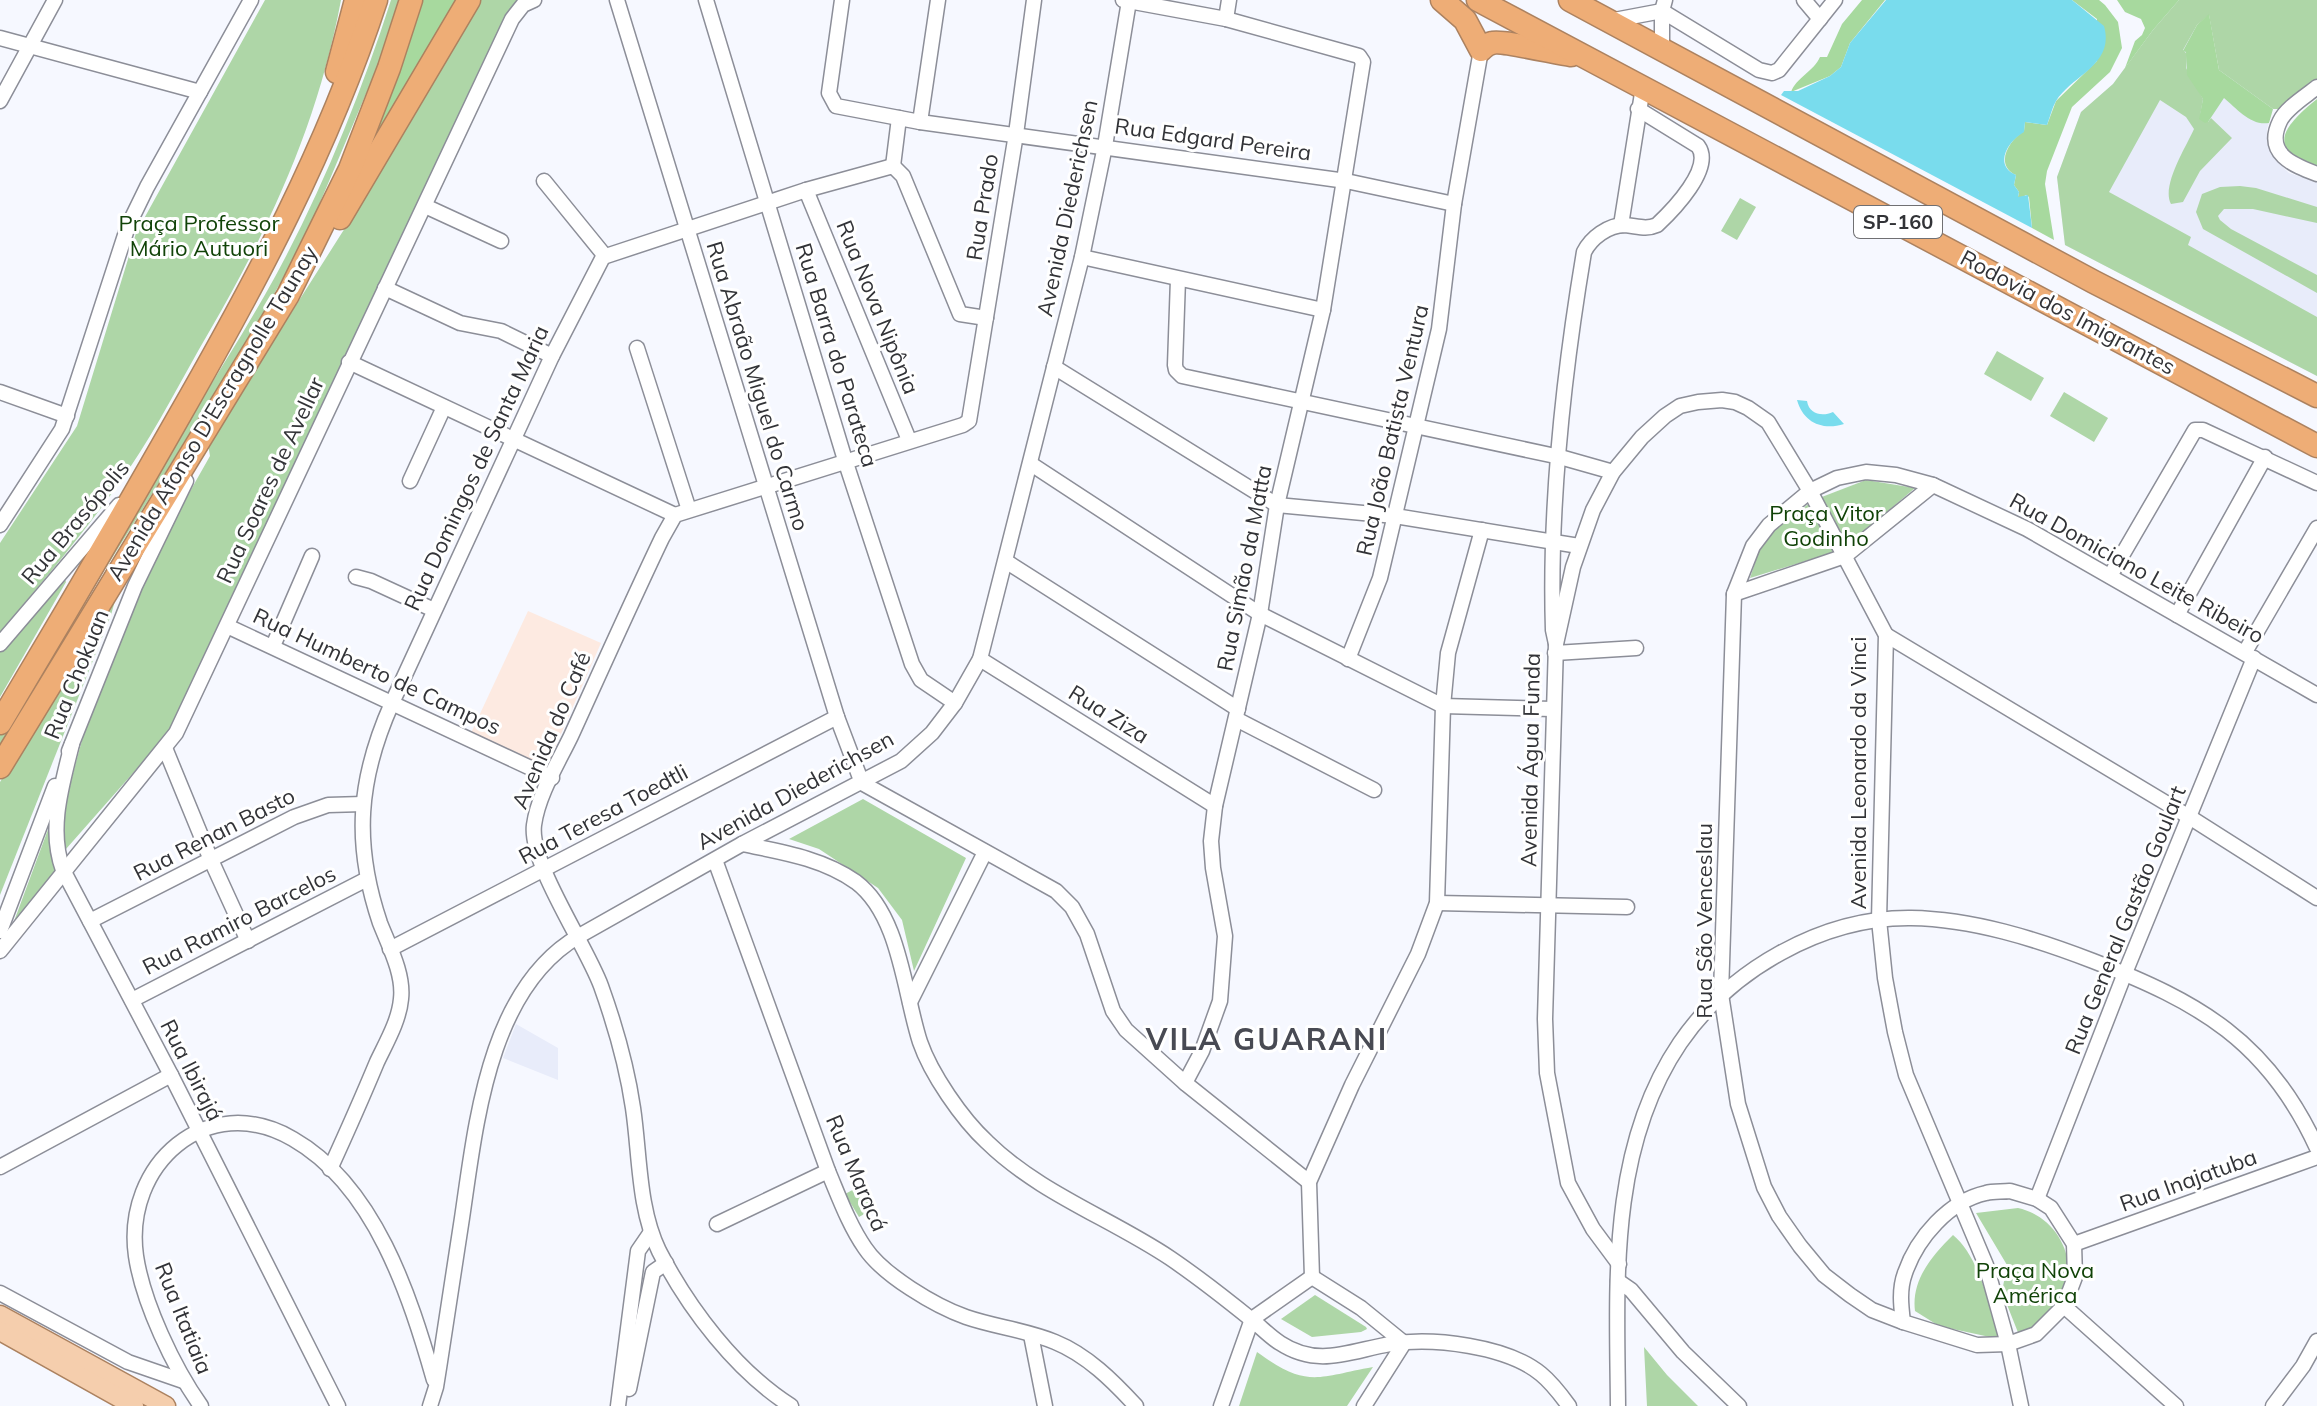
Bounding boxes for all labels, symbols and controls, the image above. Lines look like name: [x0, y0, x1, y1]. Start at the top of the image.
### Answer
street label: Avenida Diederichsen: [1030, 97, 1104, 319]
street label: Rua Edgard Pereira: [1113, 111, 1313, 167]
street label: Rua Prado: [960, 152, 1004, 262]
road number: SP-160: [1854, 206, 1942, 238]
park label: Praça Professor Mário Autuori: [119, 209, 279, 262]
street label: Rua Nova Nipônia: [830, 216, 926, 398]
street label: Rua Abraão Miguel do Carmo: [701, 238, 815, 534]
street label: Avenida Afonso D'Escragnolle Taunay: [101, 240, 324, 586]
street label: Rua Barra do Parateca: [790, 240, 884, 470]
street label: Rodovia dos Imigrantes: [1956, 243, 2180, 381]
street label: Rua João Batista Ventura: [1349, 302, 1435, 558]
street label: Rua Domingos de Santa Maria: [397, 321, 555, 615]
street label: Rua Soares de Avellar: [210, 372, 330, 588]
street label: Rua Brasópolis: [15, 454, 135, 590]
street label: Rua Simão da Matta: [1210, 463, 1278, 673]
street label: Rua Domiciano Leite Ribeiro: [2005, 486, 2269, 650]
park label: Praça Vitor Godinho: [1769, 499, 1883, 552]
street label: Rua Humberto de Campos: [249, 601, 505, 741]
street label: Rua Chokuan: [37, 605, 115, 743]
street label: Avenida Leonardo da Vinci: [1844, 637, 1872, 909]
street label: Avenida do Café: [505, 647, 597, 813]
street label: Avenida Água Funda: [1514, 653, 1546, 867]
street label: Rua Ziza: [1064, 678, 1154, 750]
street label: Avenida Diederichsen: [692, 724, 898, 856]
street label: Rua Teresa Toedtli: [514, 758, 692, 870]
street label: Rua Renan Basto: [128, 781, 300, 887]
street label: Rua General Gastão Goulart: [2058, 781, 2192, 1058]
street label: Rua São Venceslau: [1690, 823, 1718, 1019]
street label: Rua Ramiro Barcelos: [138, 859, 340, 981]
street label: Rua Ibirajá: [154, 1014, 230, 1126]
district label: VILA GUARANI: [1145, 1020, 1388, 1058]
street label: Rua Maracá: [820, 1110, 894, 1236]
street label: Rua Inajatuba: [2116, 1142, 2260, 1218]
park label: Praça Nova América: [1976, 1256, 2094, 1309]
street label: Rua Itatiaia: [149, 1258, 219, 1378]

